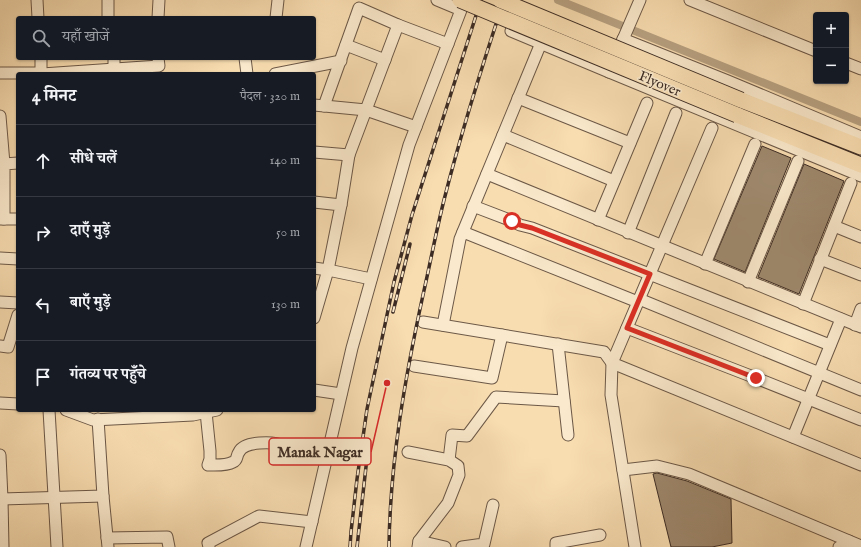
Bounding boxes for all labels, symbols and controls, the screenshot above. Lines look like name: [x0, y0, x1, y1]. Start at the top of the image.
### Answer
map controls: [813, 12, 849, 84]
button: +: [813, 12, 849, 48]
search box: [16, 16, 316, 60]
icon: search: [30, 27, 52, 49]
text: यहाँ खोजें: [62, 27, 109, 46]
button: −: [813, 48, 849, 84]
street label: Flyover: [636, 67, 684, 101]
text: 4 मिनट: [32, 86, 76, 107]
text: पैदल · 320 m: [240, 88, 300, 105]
text: सीधे चलें: [70, 149, 117, 168]
icon: ahead: [32, 150, 54, 172]
text: 140 m: [270, 152, 300, 169]
route start: [503, 212, 521, 230]
text: दाएँ मुड़ें: [70, 221, 110, 240]
icon: right: [32, 222, 54, 244]
text: 50 m: [276, 224, 300, 241]
text: बाएँ मुड़ें: [70, 293, 110, 312]
icon: left: [32, 294, 54, 316]
text: 130 m: [271, 296, 300, 313]
text: गंतव्य पर पहुँचे: [70, 365, 146, 384]
icon: arrive: [32, 366, 54, 388]
route end: [747, 369, 765, 387]
callout: Manak Nagar: [269, 438, 371, 465]
text: Manak Nagar: [277, 443, 363, 462]

